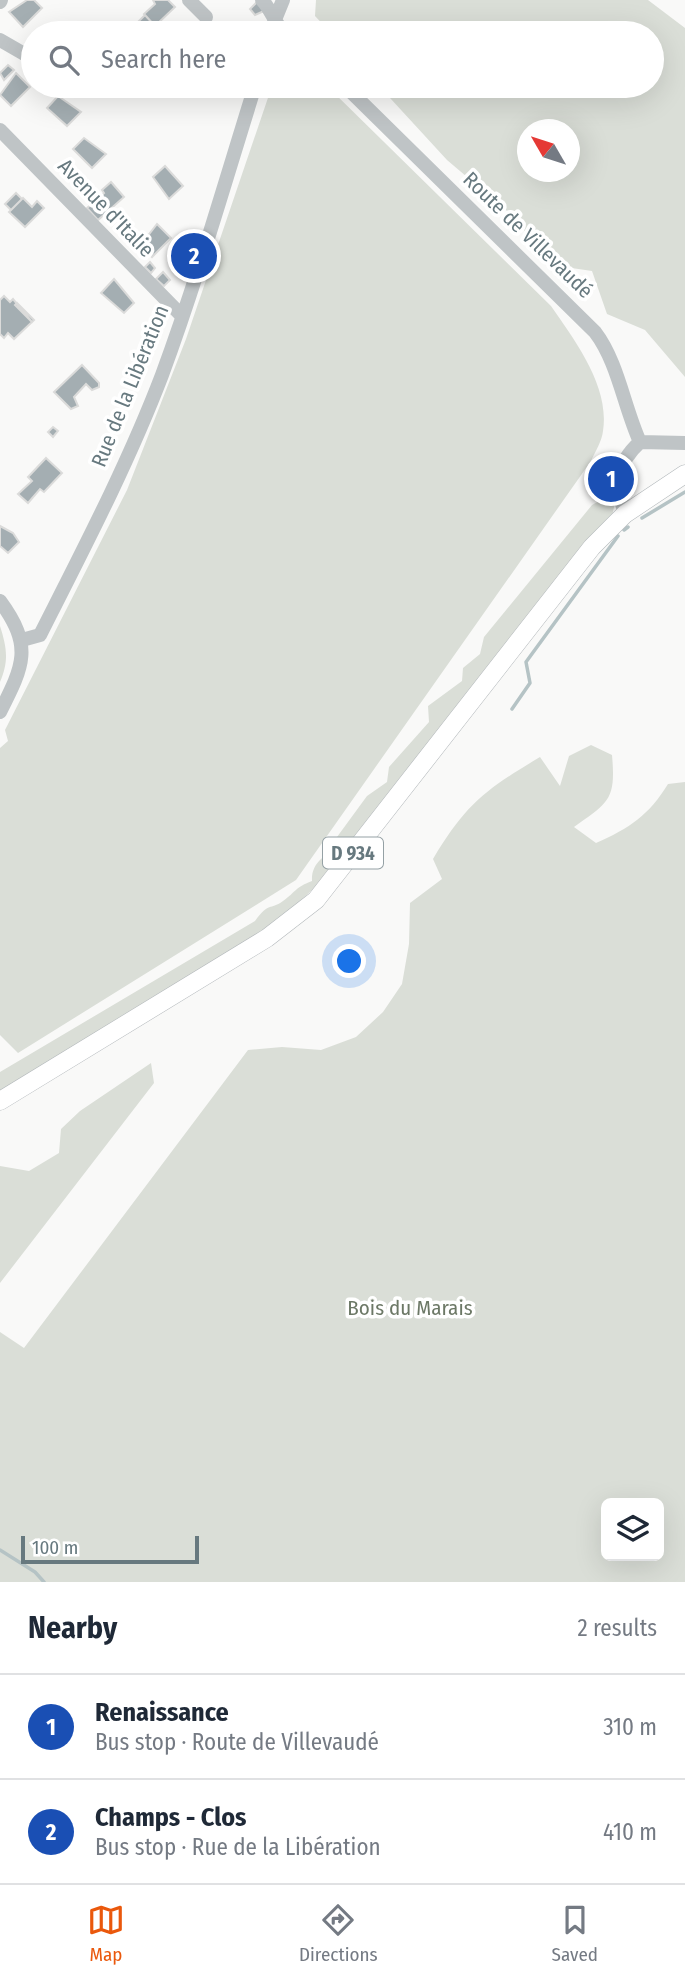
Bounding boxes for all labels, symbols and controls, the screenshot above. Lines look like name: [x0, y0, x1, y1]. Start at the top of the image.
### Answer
search box: [21, 21, 664, 98]
icon: search: [45, 41, 83, 79]
text: Search here: [101, 44, 226, 75]
north arrow: [517, 119, 580, 182]
street label: Avenue d'Italie: [53, 153, 159, 263]
street label: Route de Villevaudé: [458, 166, 598, 304]
pin: 2: [171, 230, 217, 282]
street label: Rue de la Libération: [86, 301, 174, 471]
pin: 1: [588, 453, 634, 505]
road number: D 934: [323, 838, 383, 868]
your location: [332, 944, 366, 978]
park label: Bois du Marais: [347, 1295, 473, 1321]
map controls: [601, 1498, 664, 1561]
button: layers: [601, 1498, 664, 1561]
scale bar: [21, 1533, 200, 1565]
text: 100 m: [32, 1536, 78, 1559]
text: Nearby: [28, 1610, 117, 1646]
text: 2 results: [577, 1614, 657, 1642]
text: Renaissance: [95, 1697, 229, 1728]
text: 1: [46, 1713, 56, 1741]
text: 310 m: [603, 1713, 657, 1741]
text: Bus stop · Route de Villevaudé: [95, 1728, 379, 1756]
text: Champs - Clos: [95, 1802, 246, 1833]
text: 2: [46, 1818, 56, 1846]
text: 410 m: [603, 1818, 657, 1846]
text: Bus stop · Rue de la Libération: [95, 1833, 381, 1861]
tab: Map: [87, 1901, 125, 1966]
tab: Directions: [299, 1901, 378, 1966]
tab: Saved: [552, 1901, 598, 1966]

